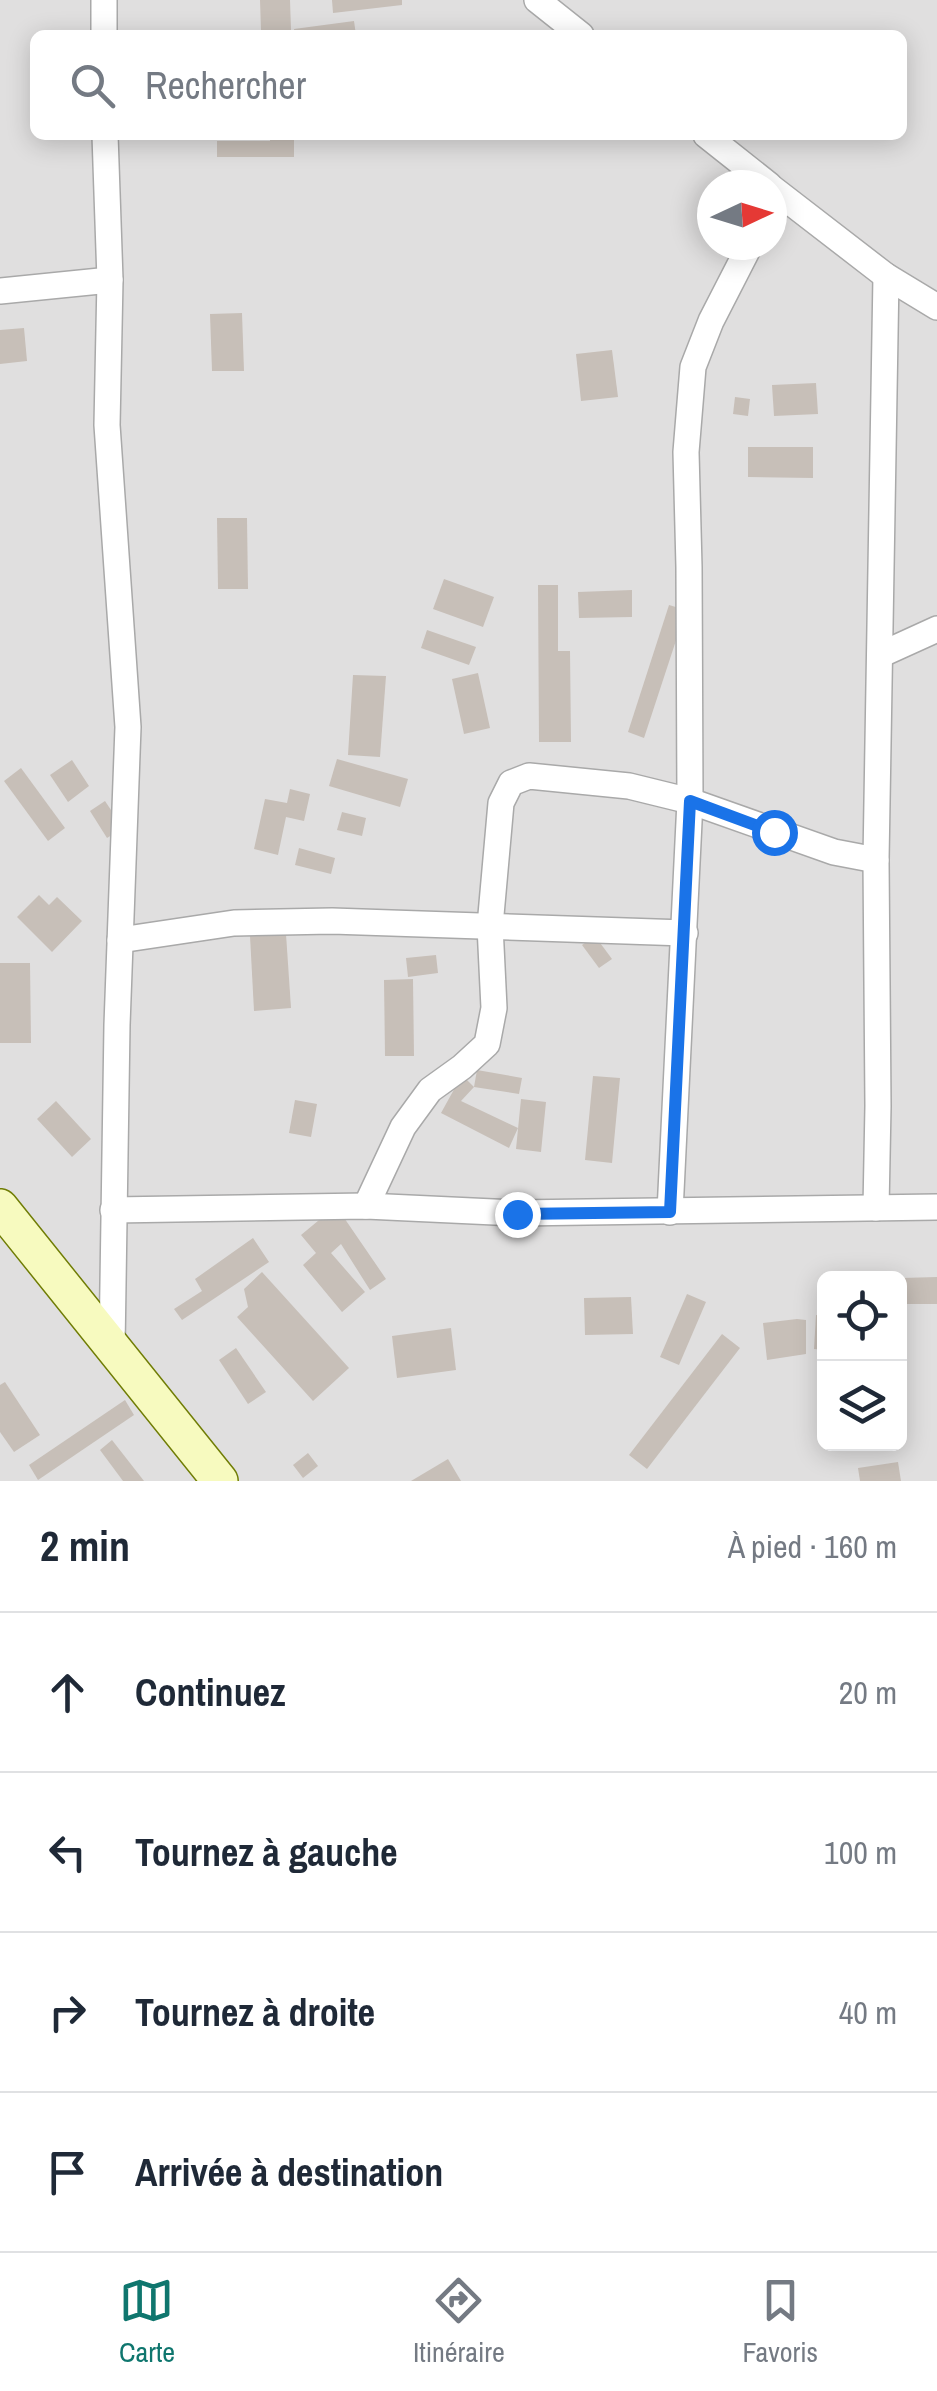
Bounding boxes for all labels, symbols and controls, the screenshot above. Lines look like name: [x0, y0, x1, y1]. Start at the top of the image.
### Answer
search box: [30, 30, 907, 140]
icon: search: [65, 58, 120, 113]
text: Rechercher: [145, 60, 306, 111]
north arrow: [697, 170, 787, 260]
route start: [752, 810, 798, 856]
route end: [495, 1192, 541, 1238]
map controls: [817, 1271, 907, 1451]
button: locate: [817, 1271, 907, 1361]
button: layers: [817, 1361, 907, 1451]
text: 2 min: [40, 1518, 130, 1574]
text: À pied · 160 m: [728, 1525, 897, 1568]
icon: ahead: [40, 1665, 95, 1720]
text: Continuez: [135, 1667, 286, 1718]
text: 20 m: [839, 1671, 897, 1714]
icon: left: [40, 1825, 95, 1880]
text: Tournez à gauche: [135, 1827, 398, 1878]
text: 100 m: [824, 1831, 897, 1874]
icon: right: [40, 1985, 95, 2040]
text: Tournez à droite: [135, 1987, 375, 2038]
text: 40 m: [839, 1991, 897, 2034]
icon: arrive: [40, 2145, 95, 2200]
text: Arrivée à destination: [135, 2147, 443, 2198]
tab: Carte: [119, 2273, 175, 2371]
tab: Itinéraire: [413, 2273, 505, 2371]
tab: Favoris: [743, 2273, 818, 2371]

